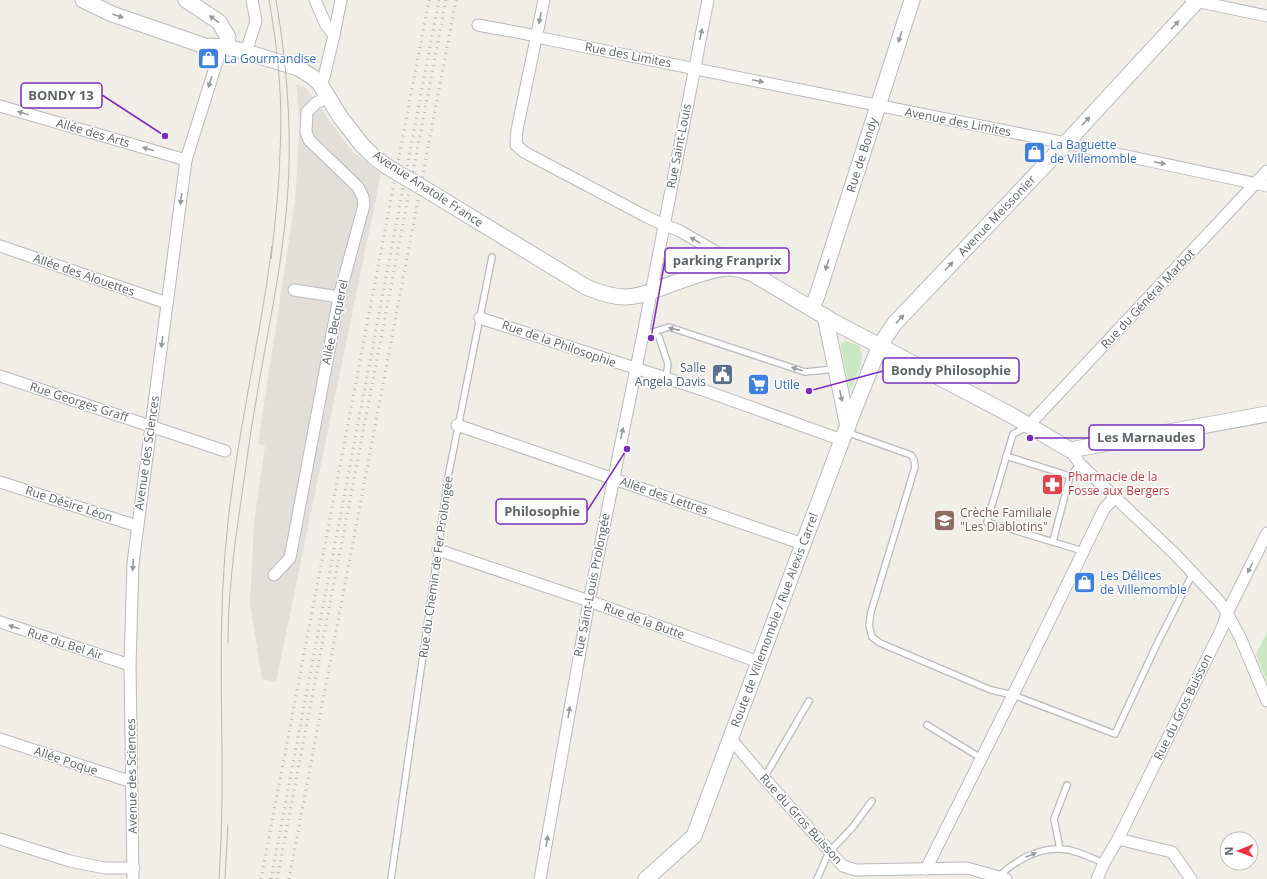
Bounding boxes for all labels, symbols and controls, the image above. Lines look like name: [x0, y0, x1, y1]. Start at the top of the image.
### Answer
one-way arrow: [537, 12, 543, 25]
one-way arrow: [113, 14, 125, 20]
one-way arrow: [209, 15, 219, 23]
one-way arrow: [1170, 20, 1179, 31]
one-way arrow: [698, 28, 704, 40]
one-way arrow: [897, 31, 903, 43]
street label: Rue des Limites: [583, 38, 673, 71]
shop icon: La Gourmandise: [195, 46, 221, 72]
place label: La Gourmandise: [224, 50, 316, 67]
one-way arrow: [207, 77, 213, 89]
one-way arrow: [752, 78, 764, 84]
callout: BONDY 13: [21, 83, 102, 108]
text: BONDY 13: [28, 86, 94, 104]
street label: Rue Saint-Louis: [662, 102, 695, 190]
street label: Avenue des Limites: [903, 103, 1013, 140]
one-way arrow: [17, 110, 29, 116]
street label: Allée des Arts: [54, 114, 132, 151]
street label: Rue de Bondy: [842, 114, 882, 194]
one-way arrow: [1082, 116, 1091, 126]
place label: La Baguette de Villemomble: [1050, 136, 1137, 167]
shop icon: La Baguette de Villemomble: [1022, 139, 1048, 165]
one-way arrow: [142, 146, 154, 152]
street label: Avenue Anatole France: [370, 146, 487, 231]
one-way arrow: [1154, 160, 1166, 166]
street label: Avenue Meissonier: [954, 171, 1039, 260]
one-way arrow: [178, 192, 184, 205]
one-way arrow: [689, 236, 701, 243]
street label: Rue du Général Marbot: [1097, 245, 1198, 352]
callout: parking Franprix: [665, 248, 789, 273]
street label: Allée des Alouettes: [31, 249, 137, 300]
text: parking Franprix: [673, 251, 782, 269]
one-way arrow: [824, 259, 830, 271]
one-way arrow: [944, 261, 954, 271]
street label: Allée Becquerel: [317, 278, 352, 366]
one-way arrow: [895, 314, 905, 324]
street label: Rue de la Philosophie: [500, 316, 619, 371]
one-way arrow: [667, 325, 680, 331]
one-way arrow: [159, 336, 166, 348]
callout: Bondy Philosophie: [883, 358, 1019, 383]
place label: Salle Angela Davis: [635, 359, 706, 390]
text: Bondy Philosophie: [891, 361, 1011, 379]
public building icon: Salle Angela Davis: [709, 362, 735, 388]
one-way arrow: [791, 366, 803, 372]
supermarket icon: Utile: [746, 372, 772, 398]
place label: Utile: [774, 376, 800, 393]
street label: Rue Georges Graff: [28, 378, 131, 426]
one-way arrow: [839, 390, 845, 402]
street label: Avenue des Sciences: [130, 394, 163, 511]
callout: Les Marnaudes: [1089, 425, 1204, 450]
one-way arrow: [620, 427, 626, 440]
text: Les Marnaudes: [1097, 428, 1195, 446]
place label: Pharmacie de la Fosse aux Bergers: [1068, 468, 1170, 499]
pharmacy icon: Pharmacie de la Fosse aux Bergers: [1040, 471, 1066, 497]
street label: Allée des Lettres: [618, 473, 711, 519]
street label: Rue du Chemin de Fer Prolongée: [414, 474, 457, 659]
street label: Rue Désire Léon: [23, 481, 115, 526]
callout: Philosophie: [496, 499, 587, 524]
text: Philosophie: [504, 502, 580, 520]
place label: Crèche Familiale "Les Diablotins": [960, 504, 1052, 535]
school or university icon: Crèche Familiale "Les Diablotins": [931, 507, 957, 533]
street label: Route de Villemomble / Rue Alexis Carrel: [726, 510, 822, 729]
street label: Rue Saint-Louis Prolongée: [569, 511, 614, 658]
one-way arrow: [130, 559, 137, 571]
one-way arrow: [1246, 562, 1253, 574]
place label: Les Délices de Villemomble: [1100, 567, 1187, 598]
shop icon: Les Délices de Villemomble: [1072, 570, 1098, 596]
street label: Rue de la Butte: [601, 598, 687, 643]
street label: Rue du Bel Air: [25, 623, 105, 664]
one-way arrow: [7, 624, 19, 630]
street label: Rue du Gros Buisson: [1149, 651, 1216, 763]
one-way arrow: [566, 706, 572, 718]
street label: Avenue des Sciences: [122, 718, 141, 834]
street label: Allée Poque: [32, 742, 100, 779]
street label: Rue du Gros Buisson: [756, 770, 847, 868]
north arrow: [1219, 831, 1259, 871]
one-way arrow: [544, 834, 550, 847]
text: N: [1221, 847, 1236, 856]
one-way arrow: [1026, 852, 1038, 858]

